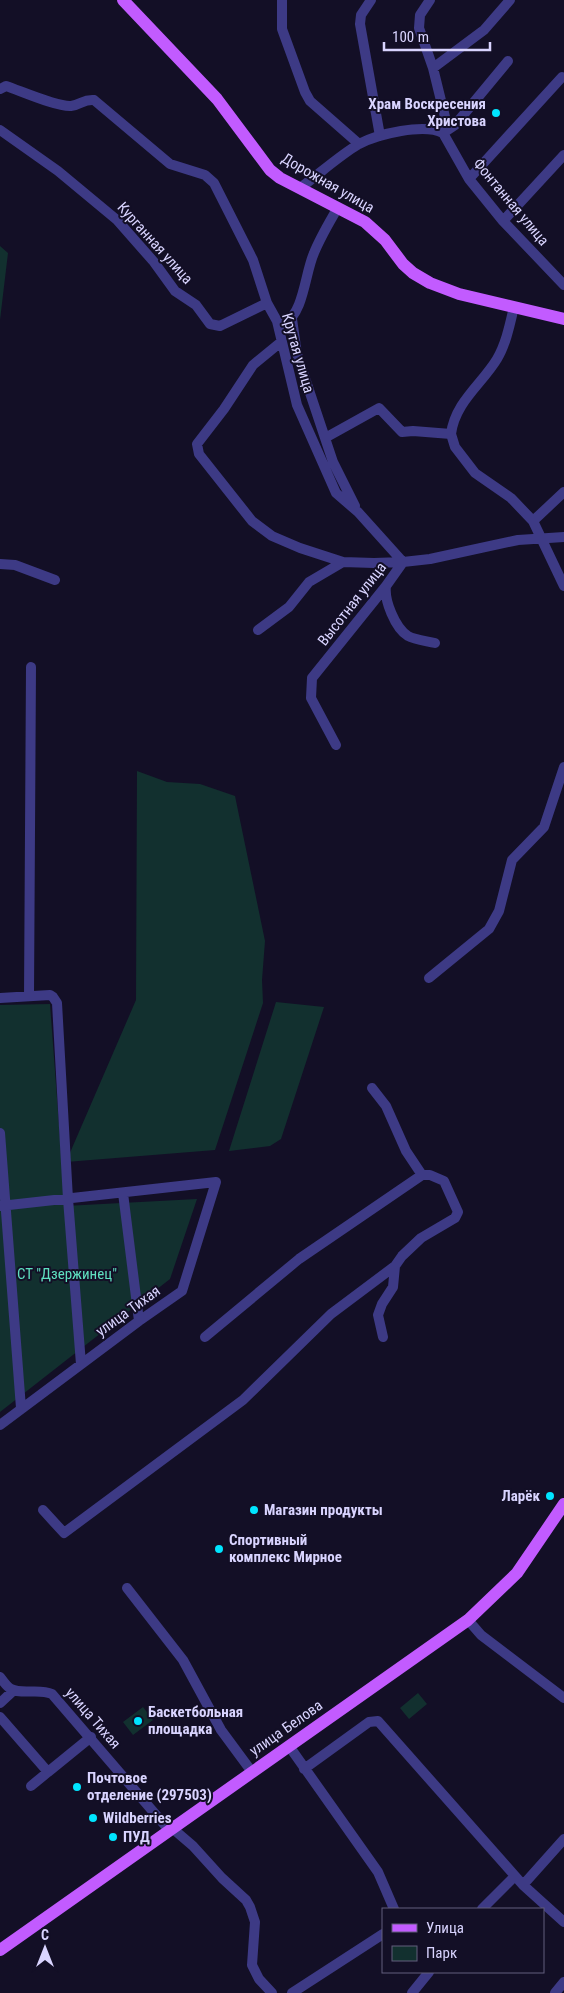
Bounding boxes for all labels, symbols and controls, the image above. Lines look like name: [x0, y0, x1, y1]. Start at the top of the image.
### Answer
scale bar: [384, 20, 490, 52]
text: 100 m: [392, 28, 429, 46]
place label: Храм Воскресения Христова: [368, 95, 486, 130]
marker: Храм Воскресения Христова: [490, 107, 502, 119]
street label: Дорожная улица: [278, 149, 378, 217]
street label: Фонтанная улица: [469, 155, 553, 249]
street label: Курганная улица: [114, 198, 196, 288]
street label: Крутая улица: [278, 311, 318, 395]
street label: Высотная улица: [314, 559, 390, 649]
park label: СТ "Дзержинец": [17, 1265, 117, 1283]
street label: улица Тихая: [92, 1282, 164, 1340]
place label: Ларёк: [502, 1487, 540, 1505]
marker: Ларёк: [544, 1490, 556, 1502]
place label: Магазин продукты: [264, 1501, 383, 1519]
marker: Магазин продукты: [248, 1504, 260, 1516]
place label: Спортивный комплекс Мирное: [229, 1531, 342, 1566]
marker: Спортивный комплекс Мирное: [213, 1543, 225, 1555]
street label: улица Тихая: [62, 1684, 124, 1752]
street label: улица Белова: [246, 1696, 326, 1760]
place label: Баскетбольная площадка: [148, 1703, 243, 1738]
marker: Баскетбольная площадка: [132, 1715, 144, 1727]
place label: Почтовое отделение (297503): [87, 1769, 212, 1804]
marker: Почтовое отделение (297503): [71, 1781, 83, 1793]
place label: Wildberries: [103, 1809, 172, 1827]
marker: Wildberries: [87, 1812, 99, 1824]
place label: ПУД: [123, 1828, 150, 1846]
marker: ПУД: [107, 1831, 119, 1843]
legend: [382, 1908, 544, 1973]
text: Улица: [426, 1919, 464, 1937]
north arrow: [20, 1923, 70, 1973]
text: С: [41, 1927, 49, 1943]
text: Парк: [426, 1944, 457, 1962]

